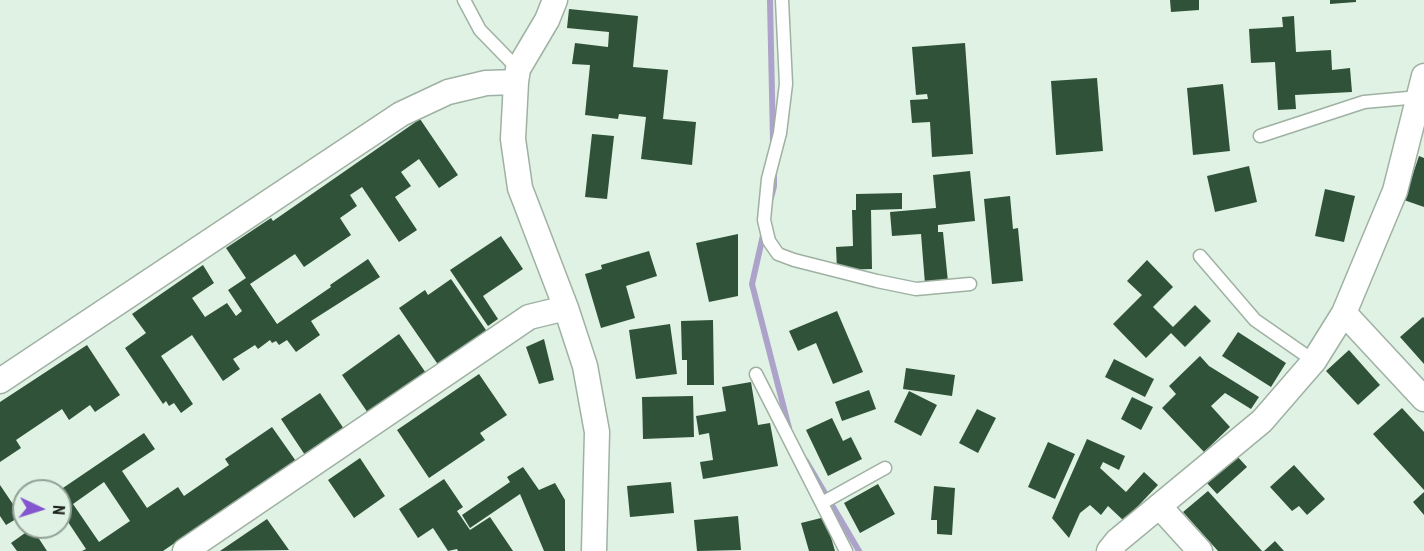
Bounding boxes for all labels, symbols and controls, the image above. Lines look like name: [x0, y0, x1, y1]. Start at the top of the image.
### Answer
north arrow: [12, 479, 72, 539]
text: N: [49, 505, 68, 516]

